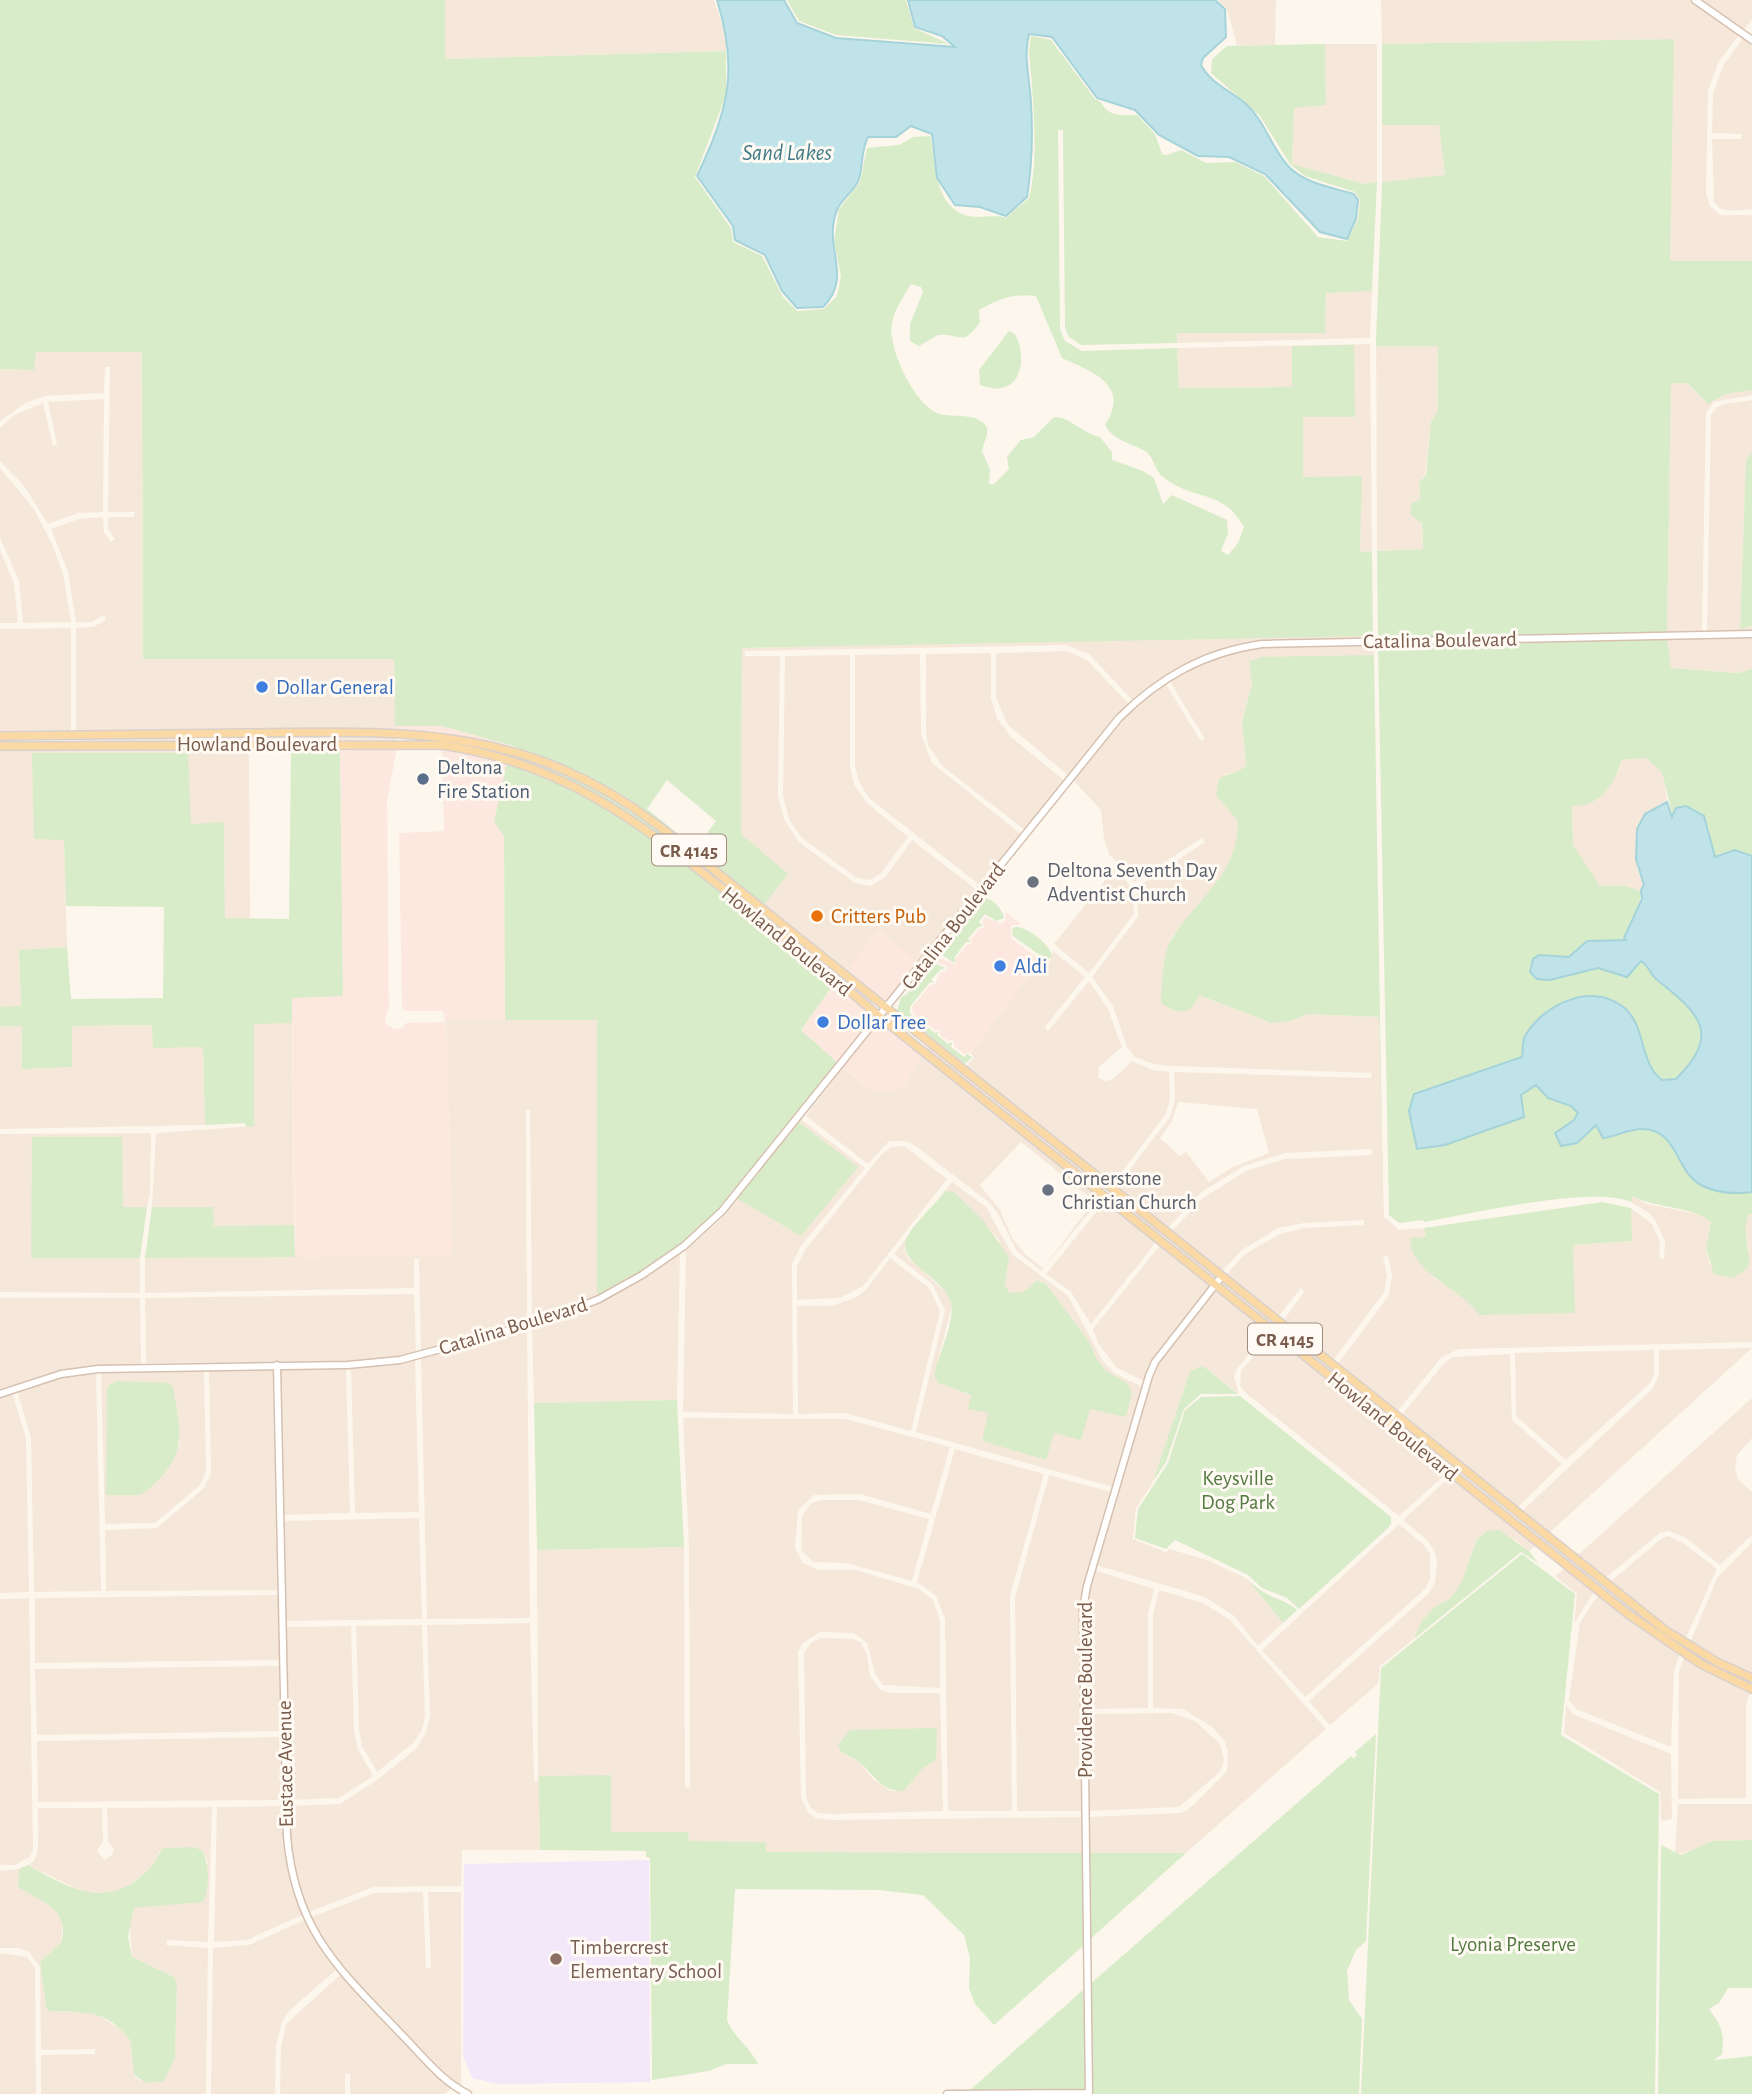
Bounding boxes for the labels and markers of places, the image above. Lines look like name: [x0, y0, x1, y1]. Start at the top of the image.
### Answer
place label: Dollar General: [276, 677, 394, 698]
marker: Dollar General: [254, 679, 270, 695]
place label: Deltona Fire Station: [437, 757, 530, 802]
marker: Deltona Fire Station: [415, 771, 431, 787]
place label: Deltona Seventh Day Adventist Church: [1047, 860, 1217, 905]
marker: Deltona Seventh Day Adventist Church: [1025, 874, 1041, 890]
place label: Critters Pub: [831, 906, 926, 927]
marker: Critters Pub: [809, 908, 825, 924]
place label: Aldi: [1014, 956, 1047, 977]
marker: Aldi: [992, 958, 1008, 974]
place label: Dollar Tree: [837, 1012, 926, 1033]
marker: Dollar Tree: [815, 1014, 831, 1030]
place label: Cornerstone Christian Church: [1062, 1168, 1197, 1213]
marker: Cornerstone Christian Church: [1040, 1182, 1056, 1198]
place label: Timbercrest Elementary School: [570, 1937, 722, 1982]
marker: Timbercrest Elementary School: [548, 1951, 564, 1967]

